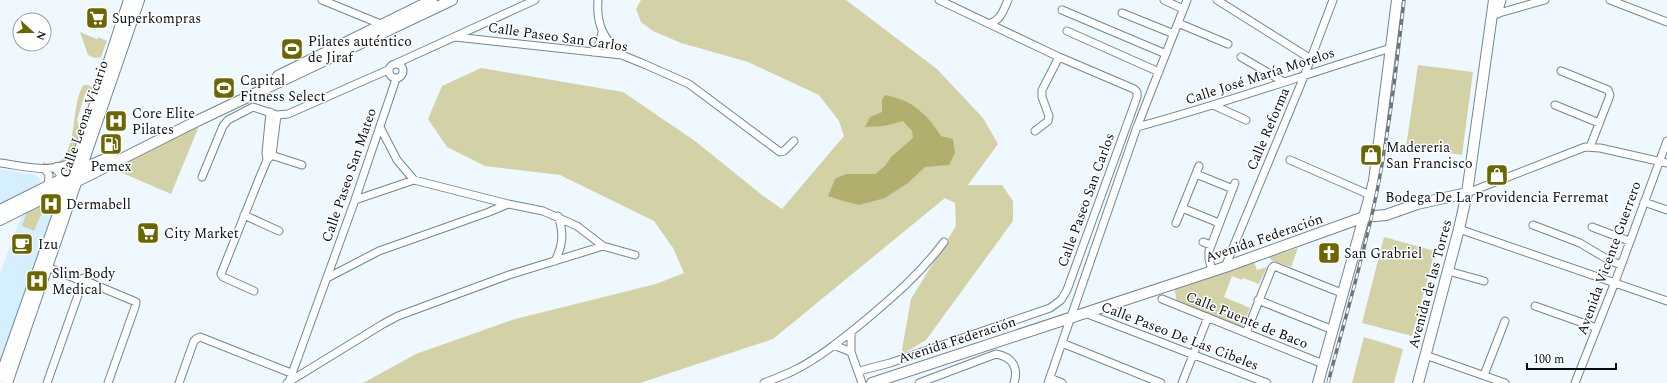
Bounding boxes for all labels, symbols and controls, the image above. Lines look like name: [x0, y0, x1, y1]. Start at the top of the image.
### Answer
supermarket icon: Superkompras: [84, 5, 110, 31]
place label: Superkompras: [112, 8, 201, 29]
north arrow: [12, 12, 52, 52]
street label: Calle Paseo San Carlos: [487, 17, 629, 57]
text: N: [31, 28, 50, 43]
place label: Pilates auténtico de Jiraf: [308, 31, 412, 68]
sports icon: Pilates auténtico de Jiraf: [279, 36, 305, 62]
street label: Calle José María Morelos: [1183, 42, 1337, 110]
street label: Calle Leona Vicario: [54, 57, 114, 181]
place label: Capital Fitness Select: [240, 70, 325, 107]
sports icon: Capital Fitness Select: [211, 75, 237, 101]
street label: Calle Reforma: [1241, 84, 1295, 174]
place label: Core Elite Pilates: [132, 103, 195, 140]
street label: Calle Paseo San Mateo: [316, 105, 382, 245]
hospital icon: Core Elite Pilates: [103, 108, 129, 134]
street label: Calle Paseo San Carlos: [1052, 130, 1120, 270]
fuel station icon: Pemex: [98, 131, 124, 157]
place label: Madereria San Francisco: [1386, 137, 1472, 174]
shop icon: Madereria San Francisco: [1358, 142, 1384, 168]
place label: Pemex: [90, 156, 132, 177]
shop icon: Bodega De La Providencia Ferremat: [1484, 162, 1510, 188]
street label: Avenida Vicente Guerrero: [1571, 178, 1647, 338]
place label: Bodega De La Providencia Ferremat: [1385, 187, 1609, 208]
hospital icon: Dermabell: [38, 191, 64, 217]
place label: Dermabell: [66, 194, 131, 215]
street label: Avenida Federación: [1202, 208, 1326, 268]
street label: Avenida de las Torres: [1403, 217, 1457, 351]
supermarket icon: City Market: [135, 220, 161, 246]
place label: City Market: [164, 223, 239, 244]
cafe icon: Izu: [9, 231, 35, 257]
place label: Izu: [38, 234, 58, 255]
church icon: San Grabriel: [1316, 240, 1342, 266]
place label: San Grabriel: [1344, 243, 1422, 264]
place label: Slim Body Medical: [52, 263, 116, 300]
hospital icon: Slim Body Medical: [24, 268, 50, 294]
street label: Calle Fuente de Baco: [1183, 286, 1311, 354]
street label: Calle Paseo De Las Cibeles: [1098, 296, 1262, 376]
street label: Avenida Federación: [895, 311, 1019, 369]
scale bar: [1527, 345, 1616, 371]
text: 100 m: [1533, 350, 1564, 369]

